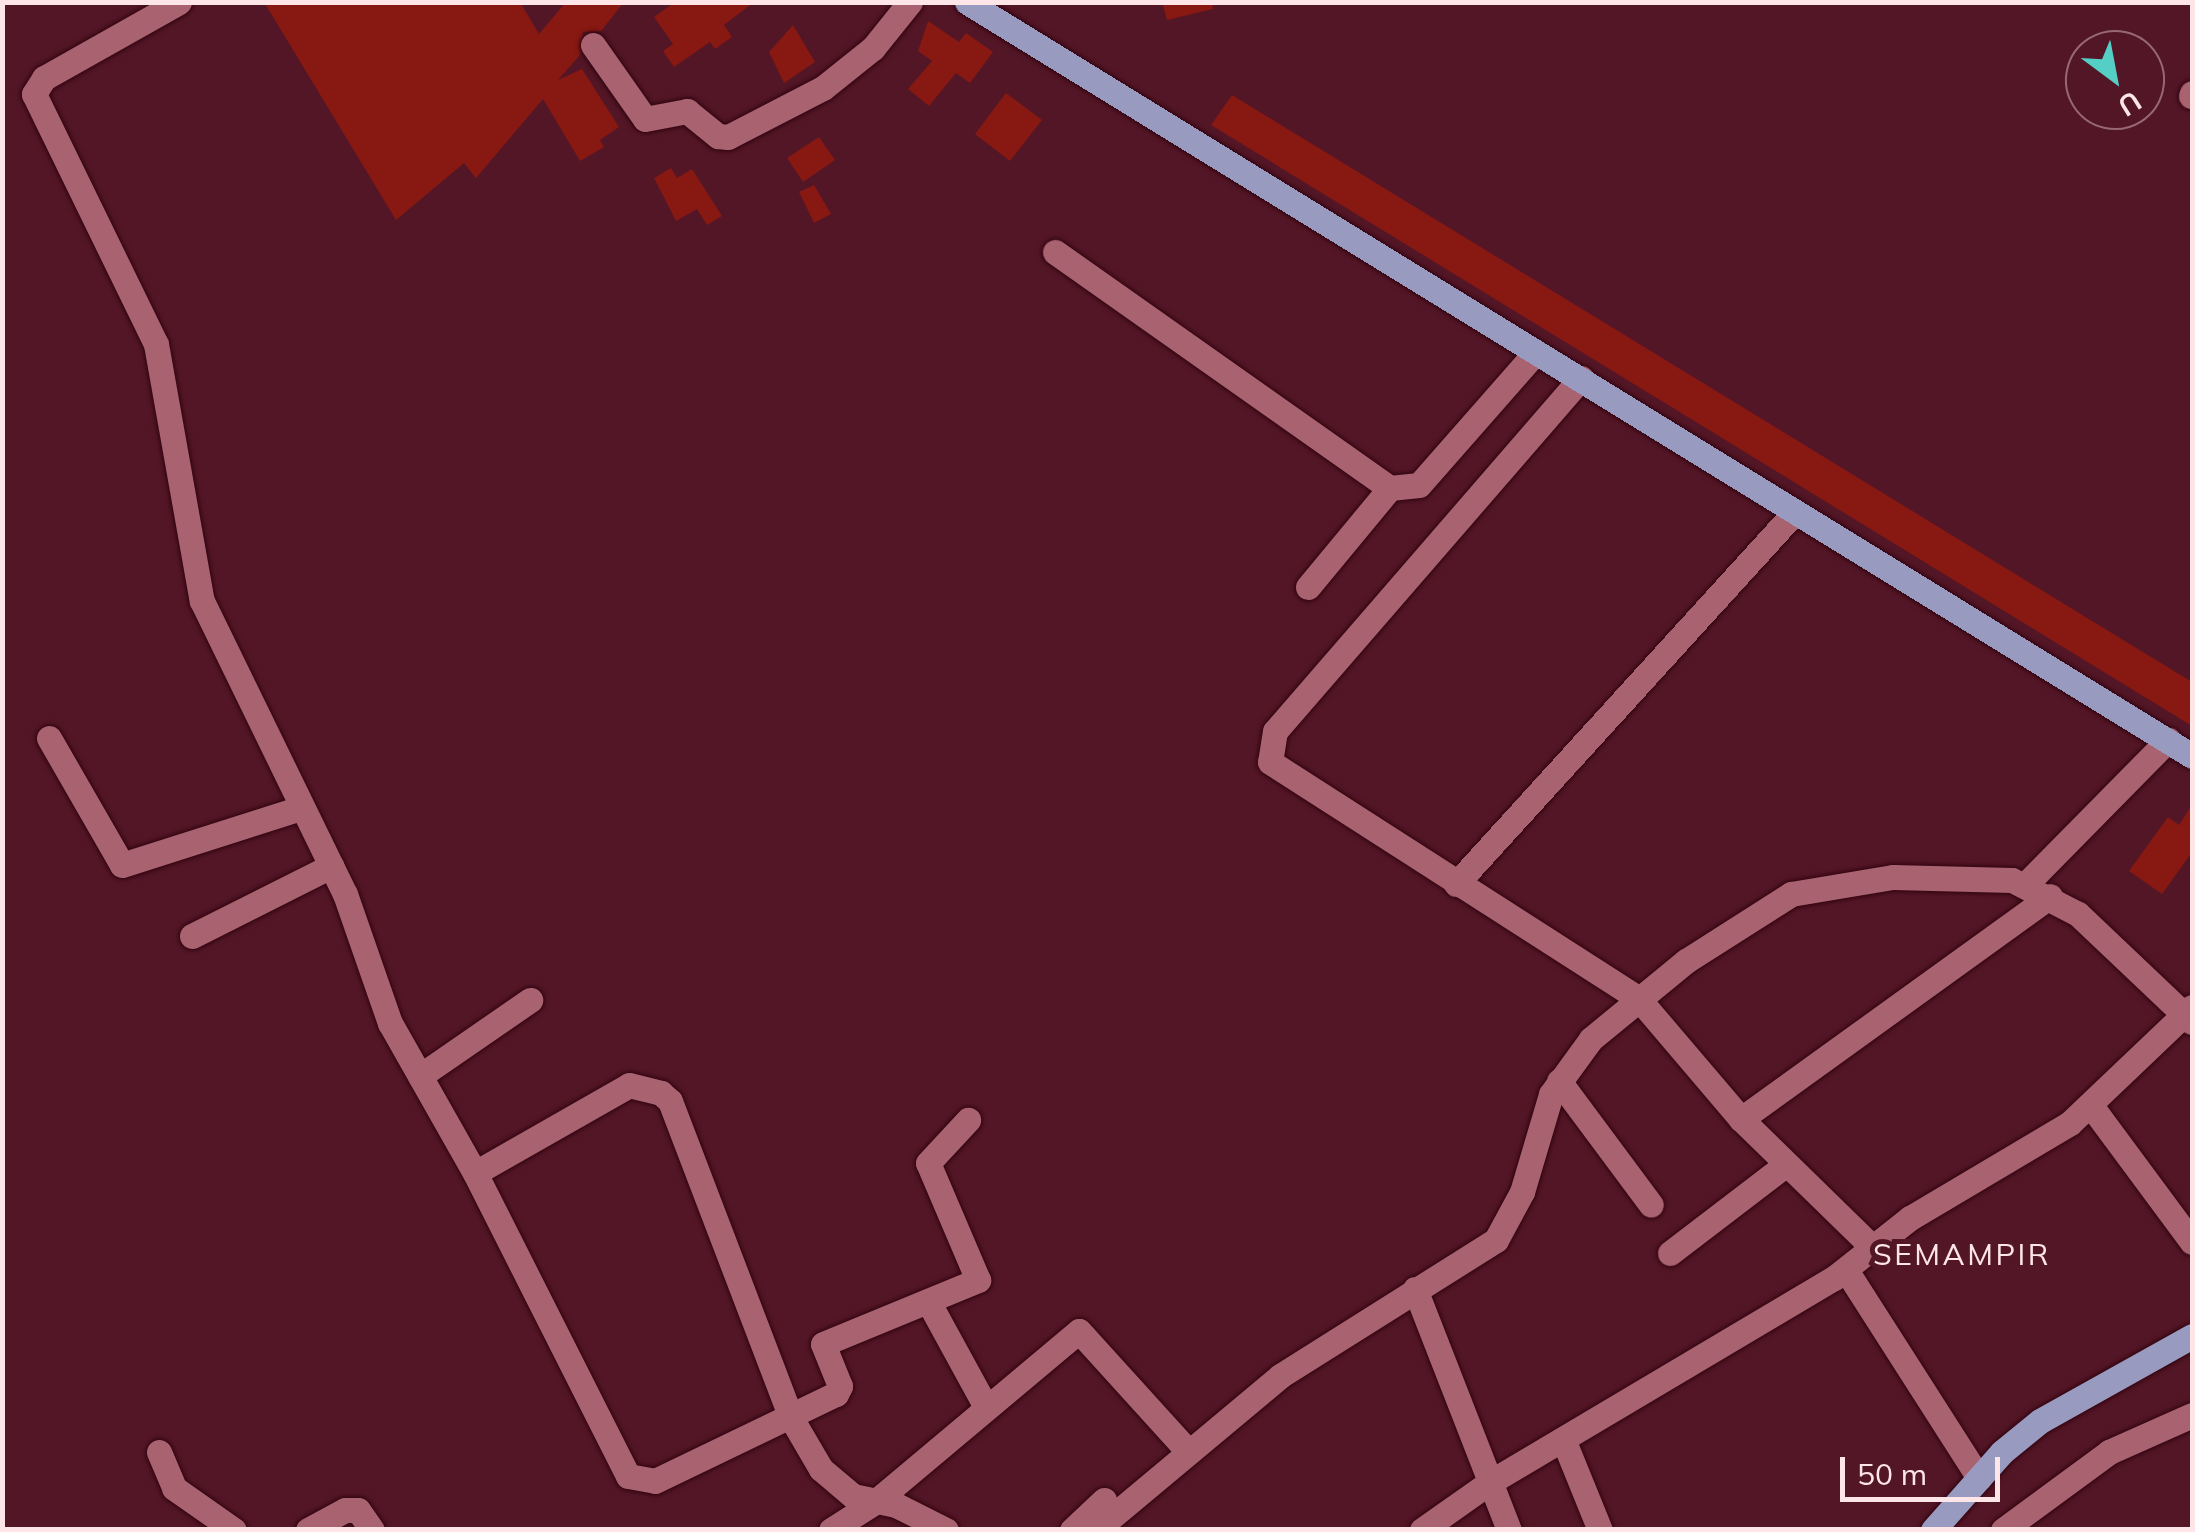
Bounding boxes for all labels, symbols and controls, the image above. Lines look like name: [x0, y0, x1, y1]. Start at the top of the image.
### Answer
north arrow: [2065, 30, 2165, 130]
text: U: [2112, 84, 2148, 124]
district label: SEMAMPIR: [1873, 1236, 2051, 1272]
scale bar: [1845, 1437, 2005, 1499]
text: 50 m: [1857, 1455, 1927, 1493]

